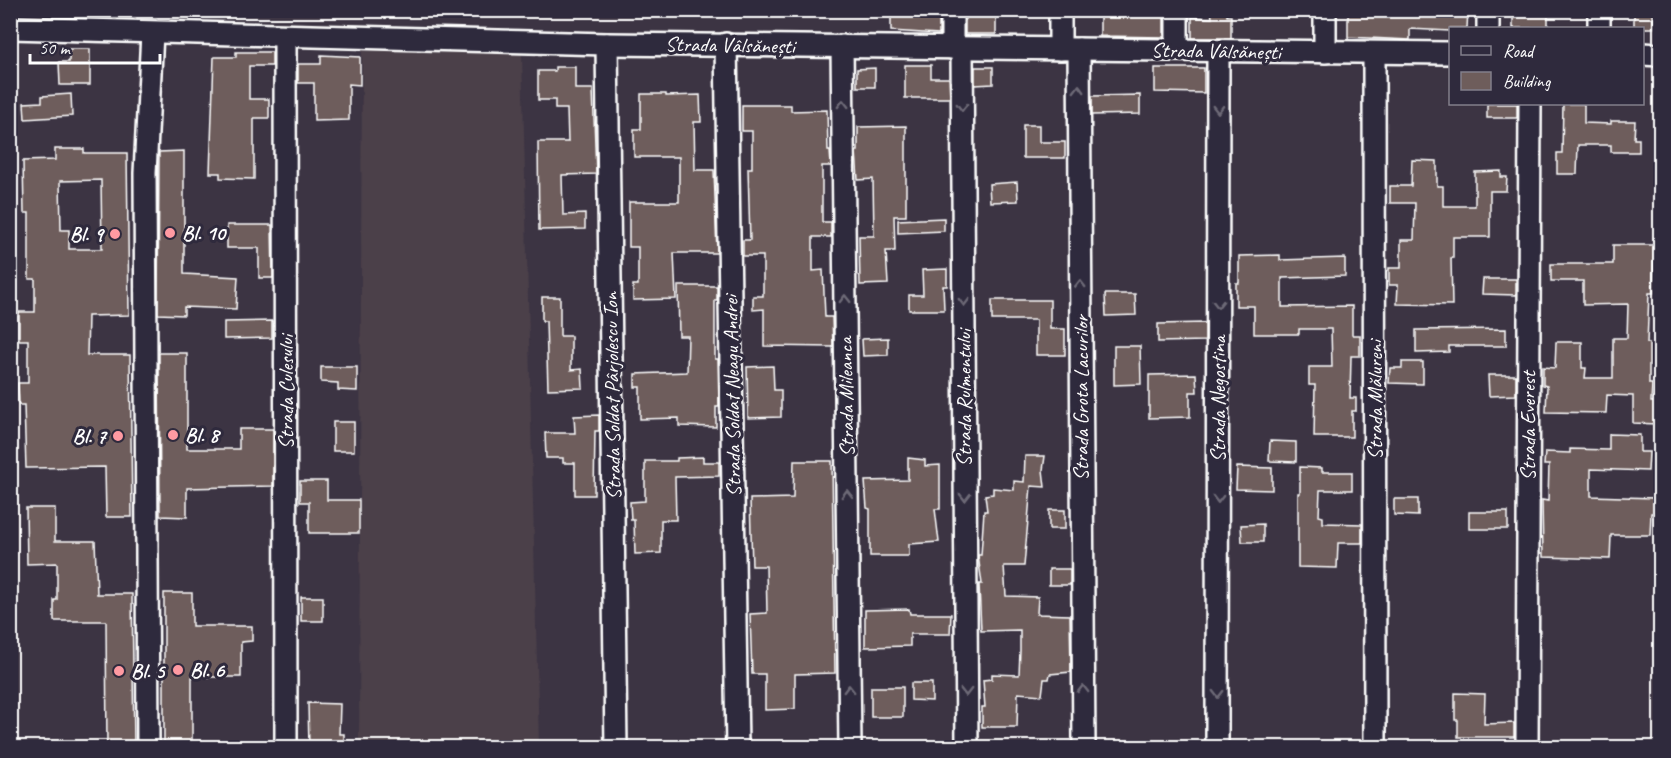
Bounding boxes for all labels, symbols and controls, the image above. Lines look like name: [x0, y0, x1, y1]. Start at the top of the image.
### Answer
scale bar: [30, 27, 160, 65]
legend: [1449, 27, 1644, 105]
street label: Strada Vâlsănești: [665, 31, 798, 59]
text: 50 m: [39, 37, 72, 59]
street label: Strada Vâlsănești: [1151, 37, 1284, 65]
text: Road: [1503, 40, 1536, 62]
text: Building: [1503, 70, 1552, 92]
one-way arrow: [1073, 85, 1085, 94]
one-way arrow: [837, 100, 849, 109]
one-way arrow: [956, 102, 968, 111]
one-way arrow: [1212, 105, 1224, 114]
place label: Bl. 10: [182, 220, 228, 246]
place label: Bl. 9: [70, 221, 106, 247]
marker: Bl. 10: [163, 226, 177, 240]
marker: Bl. 9: [108, 227, 122, 241]
one-way arrow: [1074, 280, 1086, 289]
street label: Strada Soldat Pârjolescu Ion: [597, 290, 627, 500]
street label: Strada Soldat Neagu Andrei: [717, 292, 747, 497]
one-way arrow: [839, 295, 851, 304]
one-way arrow: [957, 297, 970, 306]
one-way arrow: [1212, 300, 1224, 309]
street label: Strada Grota Lacurilor: [1068, 314, 1094, 481]
street label: Strada Rulmentului: [951, 326, 977, 467]
street label: Strada Culesului: [273, 332, 299, 449]
street label: Strada Negostina: [1205, 333, 1231, 462]
street label: Strada Mileanca: [832, 334, 860, 457]
street label: Strada Mălureni: [1362, 337, 1388, 460]
street label: Strada Everest: [1515, 369, 1541, 481]
place label: Bl. 8: [185, 422, 221, 448]
place label: Bl. 7: [72, 423, 109, 449]
marker: Bl. 8: [166, 428, 180, 442]
marker: Bl. 7: [111, 429, 125, 443]
one-way arrow: [841, 490, 853, 499]
one-way arrow: [959, 492, 971, 501]
one-way arrow: [1212, 495, 1224, 504]
place label: Bl. 6: [190, 657, 226, 683]
place label: Bl. 5: [131, 658, 166, 684]
marker: Bl. 6: [171, 663, 185, 677]
marker: Bl. 5: [112, 664, 126, 678]
one-way arrow: [843, 685, 855, 694]
one-way arrow: [1077, 685, 1089, 694]
one-way arrow: [960, 687, 973, 696]
one-way arrow: [1212, 690, 1224, 699]

